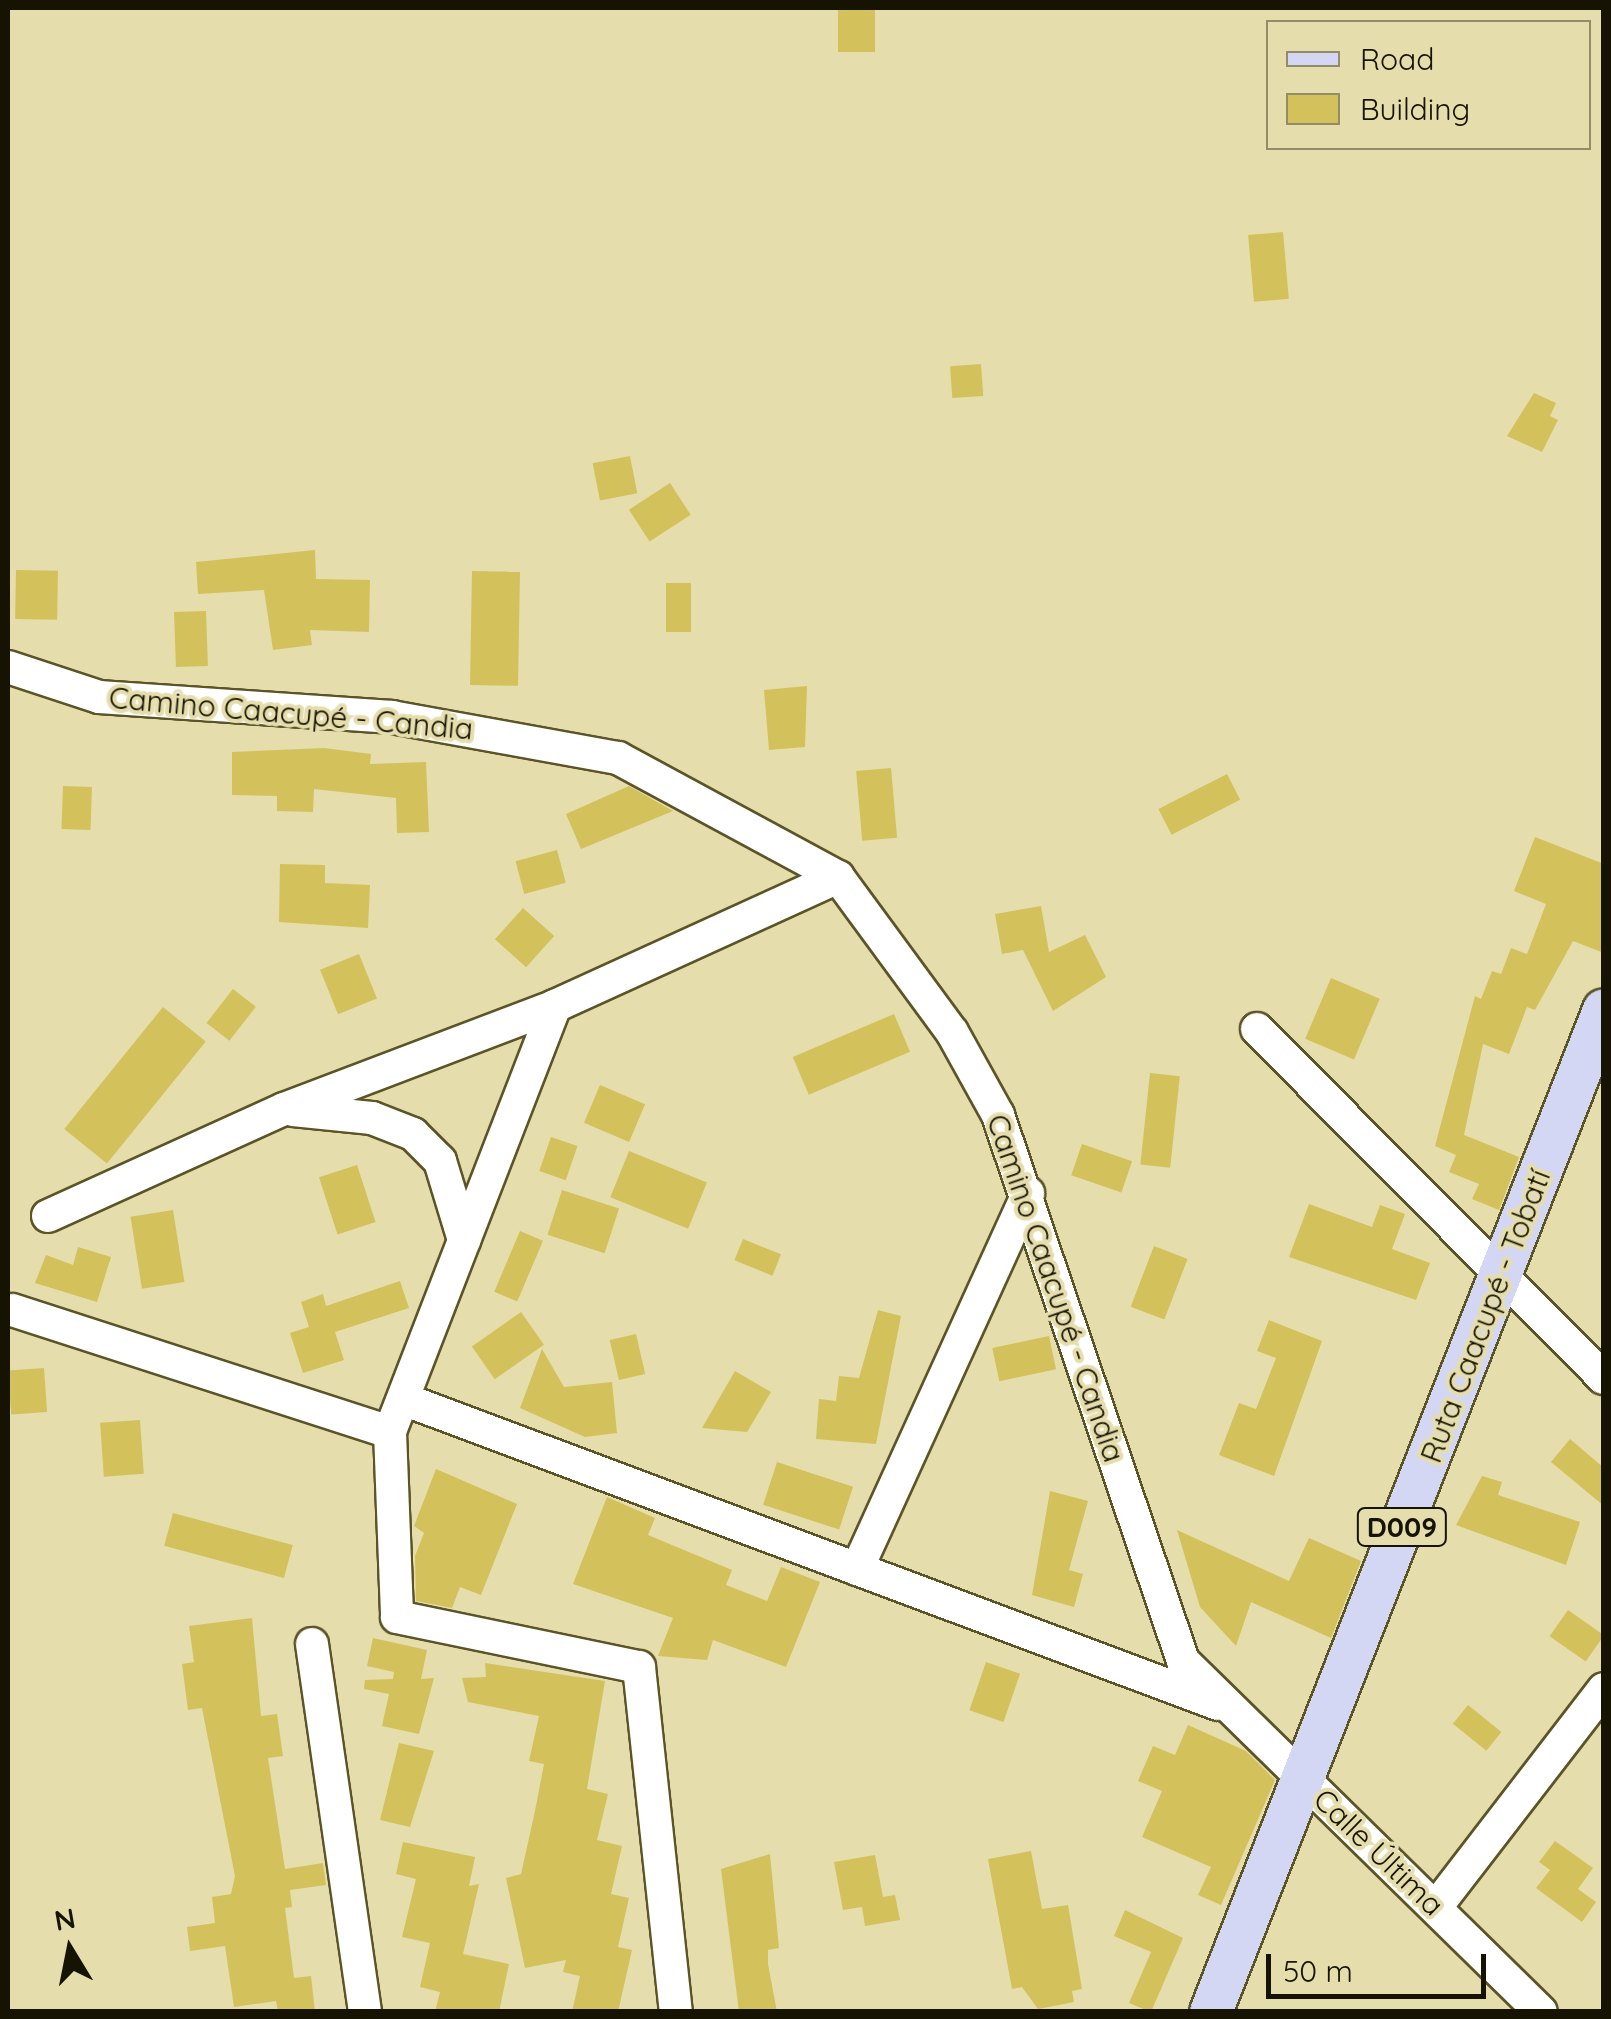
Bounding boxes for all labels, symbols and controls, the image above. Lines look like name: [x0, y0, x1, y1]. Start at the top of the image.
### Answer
legend: [1266, 20, 1591, 150]
text: Road: [1360, 40, 1434, 78]
text: Building: [1360, 90, 1470, 128]
street label: Camino Caacupé - Candia: [108, 679, 474, 747]
street label: Camino Caacupé - Candia: [980, 1110, 1132, 1466]
street label: Ruta Caacupé - Tobatí: [1412, 1164, 1558, 1468]
road number: D009: [1354, 1504, 1450, 1550]
street label: Calle Última: [1307, 1781, 1451, 1923]
north arrow: [20, 1899, 120, 1999]
text: N: [52, 1900, 78, 1938]
scale bar: [1271, 1934, 1491, 1996]
text: 50 m: [1283, 1952, 1353, 1990]

